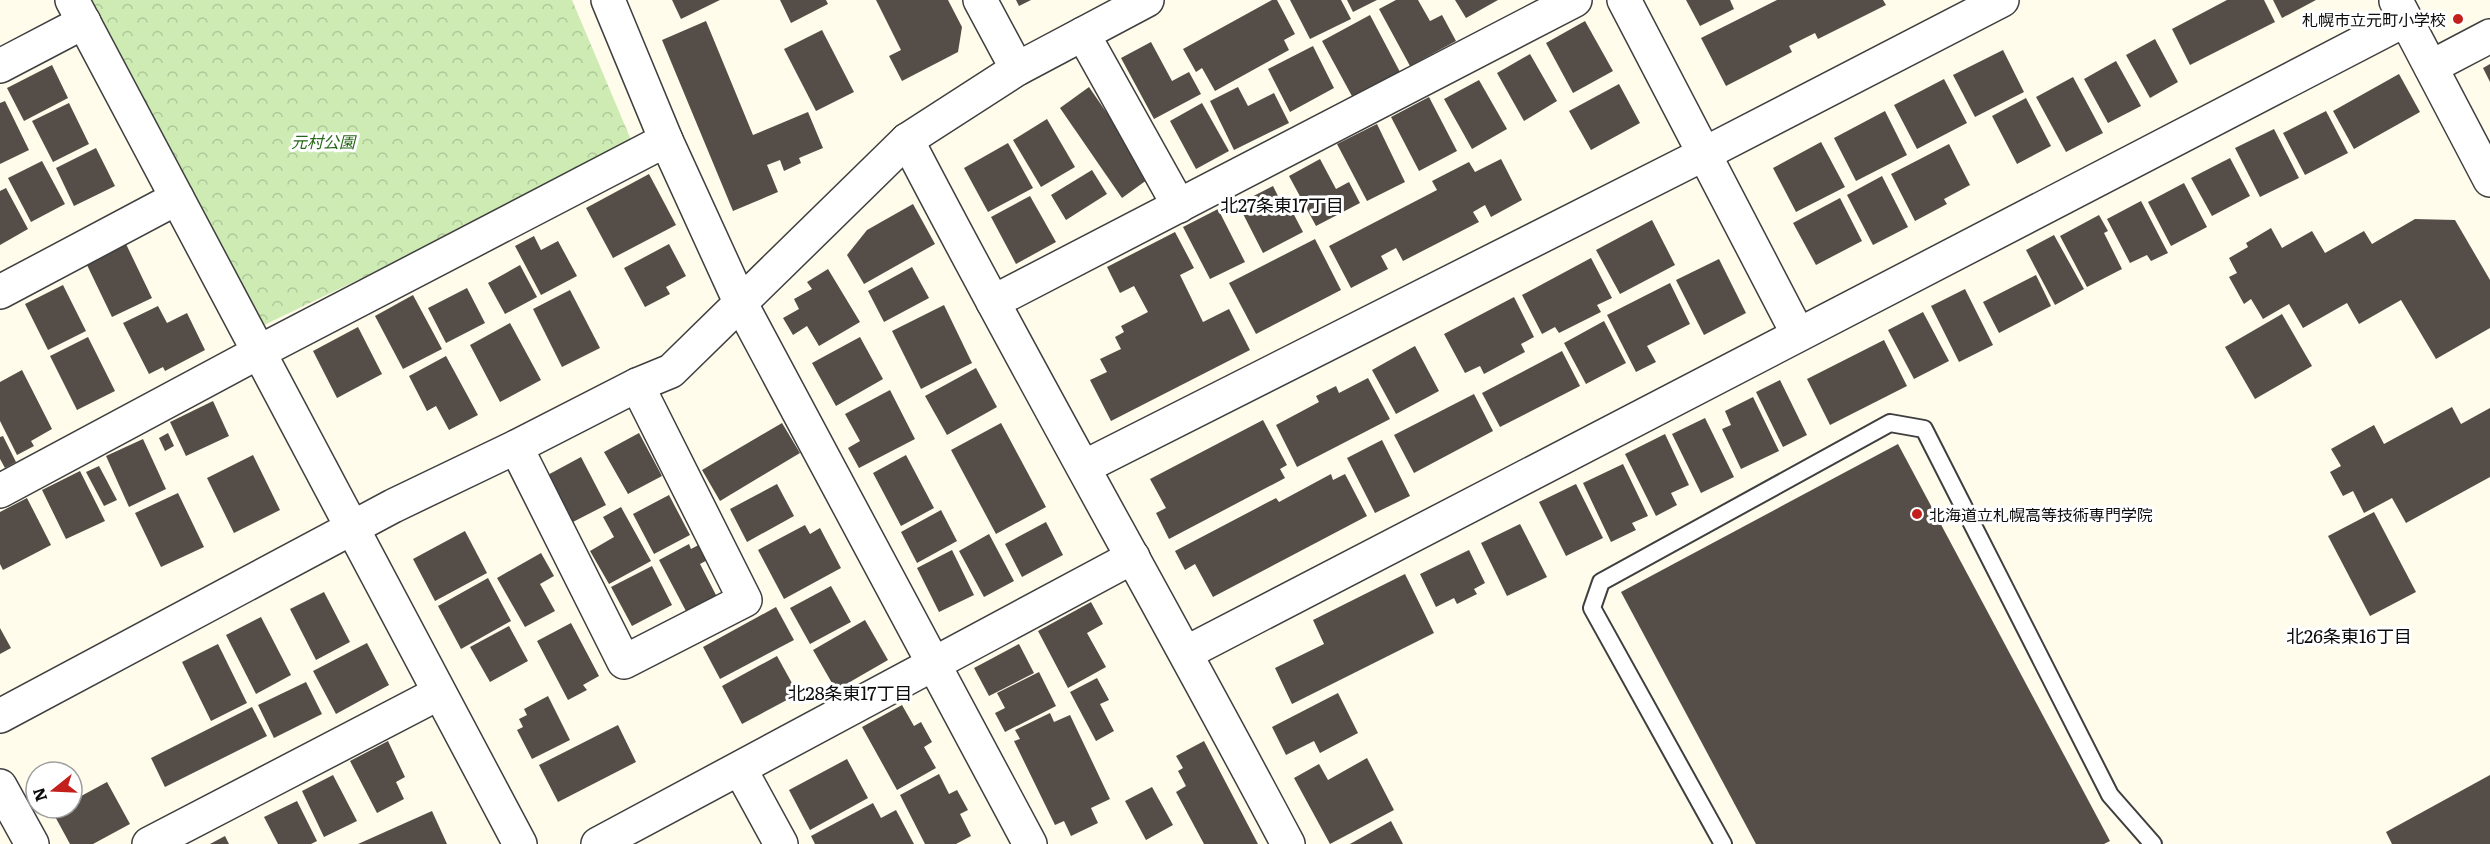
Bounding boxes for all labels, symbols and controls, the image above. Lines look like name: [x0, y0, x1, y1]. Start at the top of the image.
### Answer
place label: 札幌市立元町小学校: [2302, 7, 2446, 31]
marker: 札幌市立元町小学校: [2451, 12, 2465, 26]
park label: 元村公園: [291, 129, 357, 153]
district label: 北27条東17丁目: [1220, 191, 1344, 218]
place label: 北海道立札幌高等技術専門学院: [1929, 502, 2153, 526]
marker: 北海道立札幌高等技術専門学院: [1910, 507, 1924, 521]
district label: 北26条東16丁目: [2286, 622, 2412, 649]
district label: 北28条東17丁目: [788, 679, 912, 706]
north arrow: [24, 760, 84, 820]
text: N: [25, 785, 52, 805]

